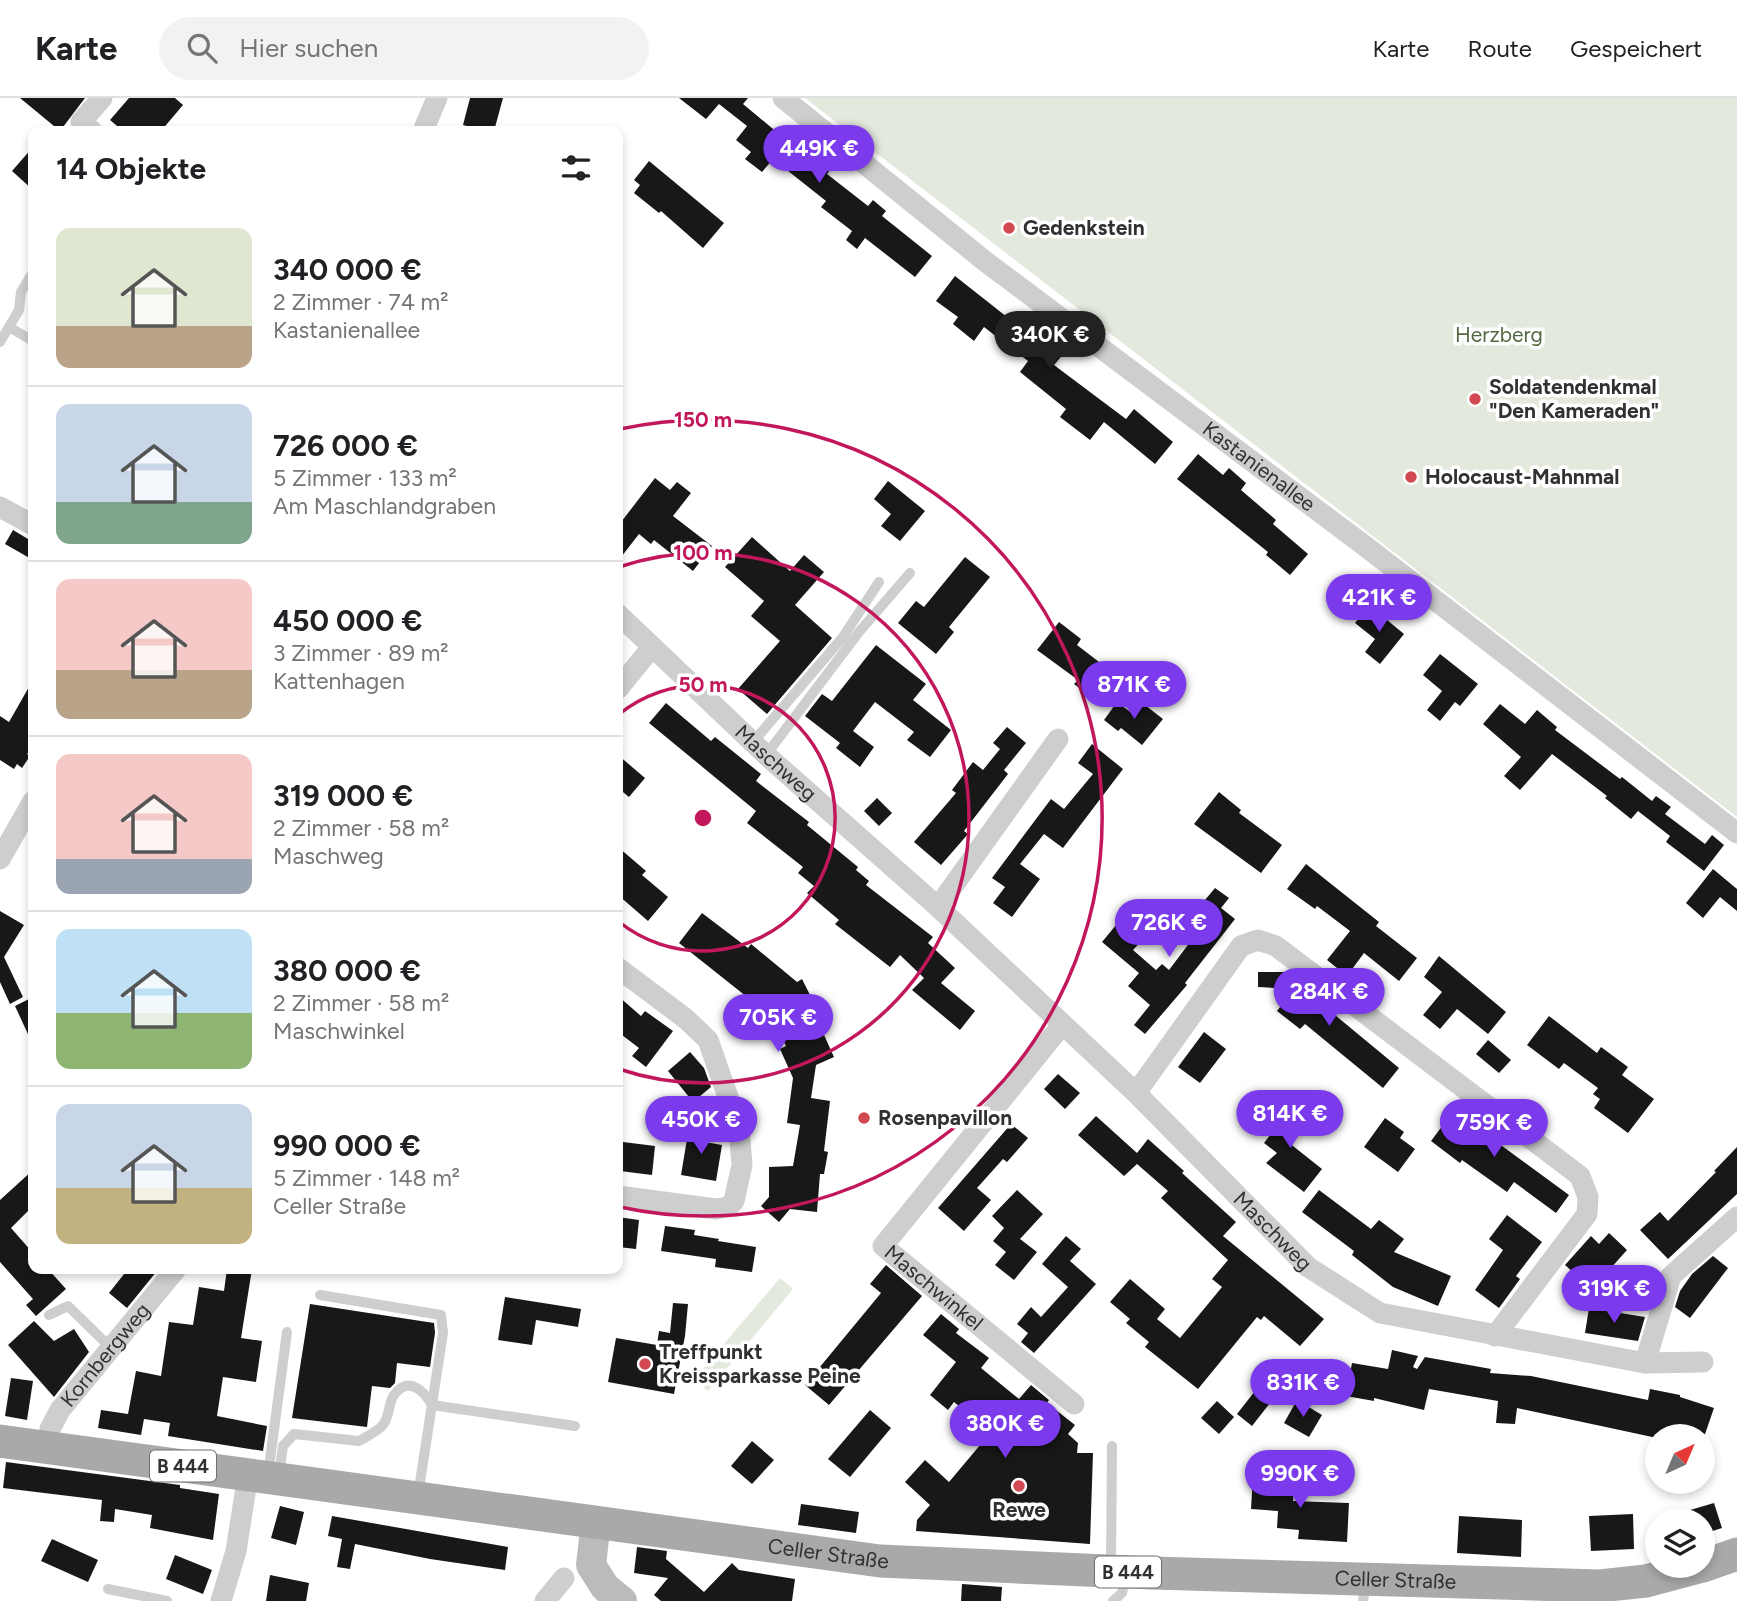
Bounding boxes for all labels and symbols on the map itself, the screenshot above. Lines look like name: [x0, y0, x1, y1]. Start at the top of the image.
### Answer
pin: 449K €: [762, 126, 876, 185]
place label: Gedenkstein: [1023, 215, 1145, 240]
marker: Gedenkstein: [1001, 220, 1017, 236]
pin: 340K €: [993, 312, 1107, 371]
park label: Herzberg: [1455, 322, 1543, 347]
place label: Soldatendenkmal "Den Kameraden": [1489, 374, 1659, 423]
marker: Soldatendenkmal "Den Kameraden": [1467, 391, 1483, 407]
text: 150 m: [674, 407, 732, 432]
street label: Kastanienallee: [1198, 416, 1321, 516]
place label: Holocaust-Mahnmal: [1425, 464, 1619, 489]
marker: Holocaust-Mahnmal: [1403, 469, 1419, 485]
text: 100 m: [673, 540, 733, 565]
pin: 421K €: [1322, 574, 1436, 634]
pin: 871K €: [1077, 662, 1191, 721]
text: 50 m: [678, 672, 728, 697]
street label: Maschweg: [730, 719, 822, 806]
centre of rings: [691, 806, 715, 830]
pin: 726K €: [1112, 900, 1226, 959]
pin: 284K €: [1272, 968, 1386, 1028]
pin: 705K €: [721, 995, 835, 1054]
pin: 814K €: [1233, 1090, 1347, 1150]
pin: 450K €: [644, 1096, 758, 1156]
pin: 759K €: [1437, 1100, 1551, 1159]
place label: Rosenpavillon: [878, 1105, 1012, 1130]
marker: Rosenpavillon: [856, 1110, 872, 1126]
street label: Maschweg: [1229, 1186, 1317, 1276]
street label: Maschwinkel: [880, 1239, 988, 1335]
pin: 319K €: [1557, 1266, 1671, 1325]
street label: Kornbergweg: [55, 1298, 155, 1412]
place label: Treffpunkt Kreissparkasse Peine: [659, 1339, 861, 1388]
marker: Treffpunkt Kreissparkasse Peine: [637, 1356, 653, 1372]
pin: 831K €: [1246, 1360, 1360, 1419]
pin: 380K €: [948, 1400, 1062, 1460]
north arrow: [1645, 1424, 1715, 1494]
road number: B 444: [150, 1450, 216, 1482]
pin: 990K €: [1243, 1450, 1357, 1510]
marker: Rewe: [1011, 1478, 1027, 1494]
place label: Rewe: [992, 1497, 1046, 1522]
street label: Celler Straße: [766, 1533, 889, 1573]
road number: B 444: [1095, 1556, 1161, 1588]
street label: Celler Straße: [1334, 1565, 1457, 1594]

